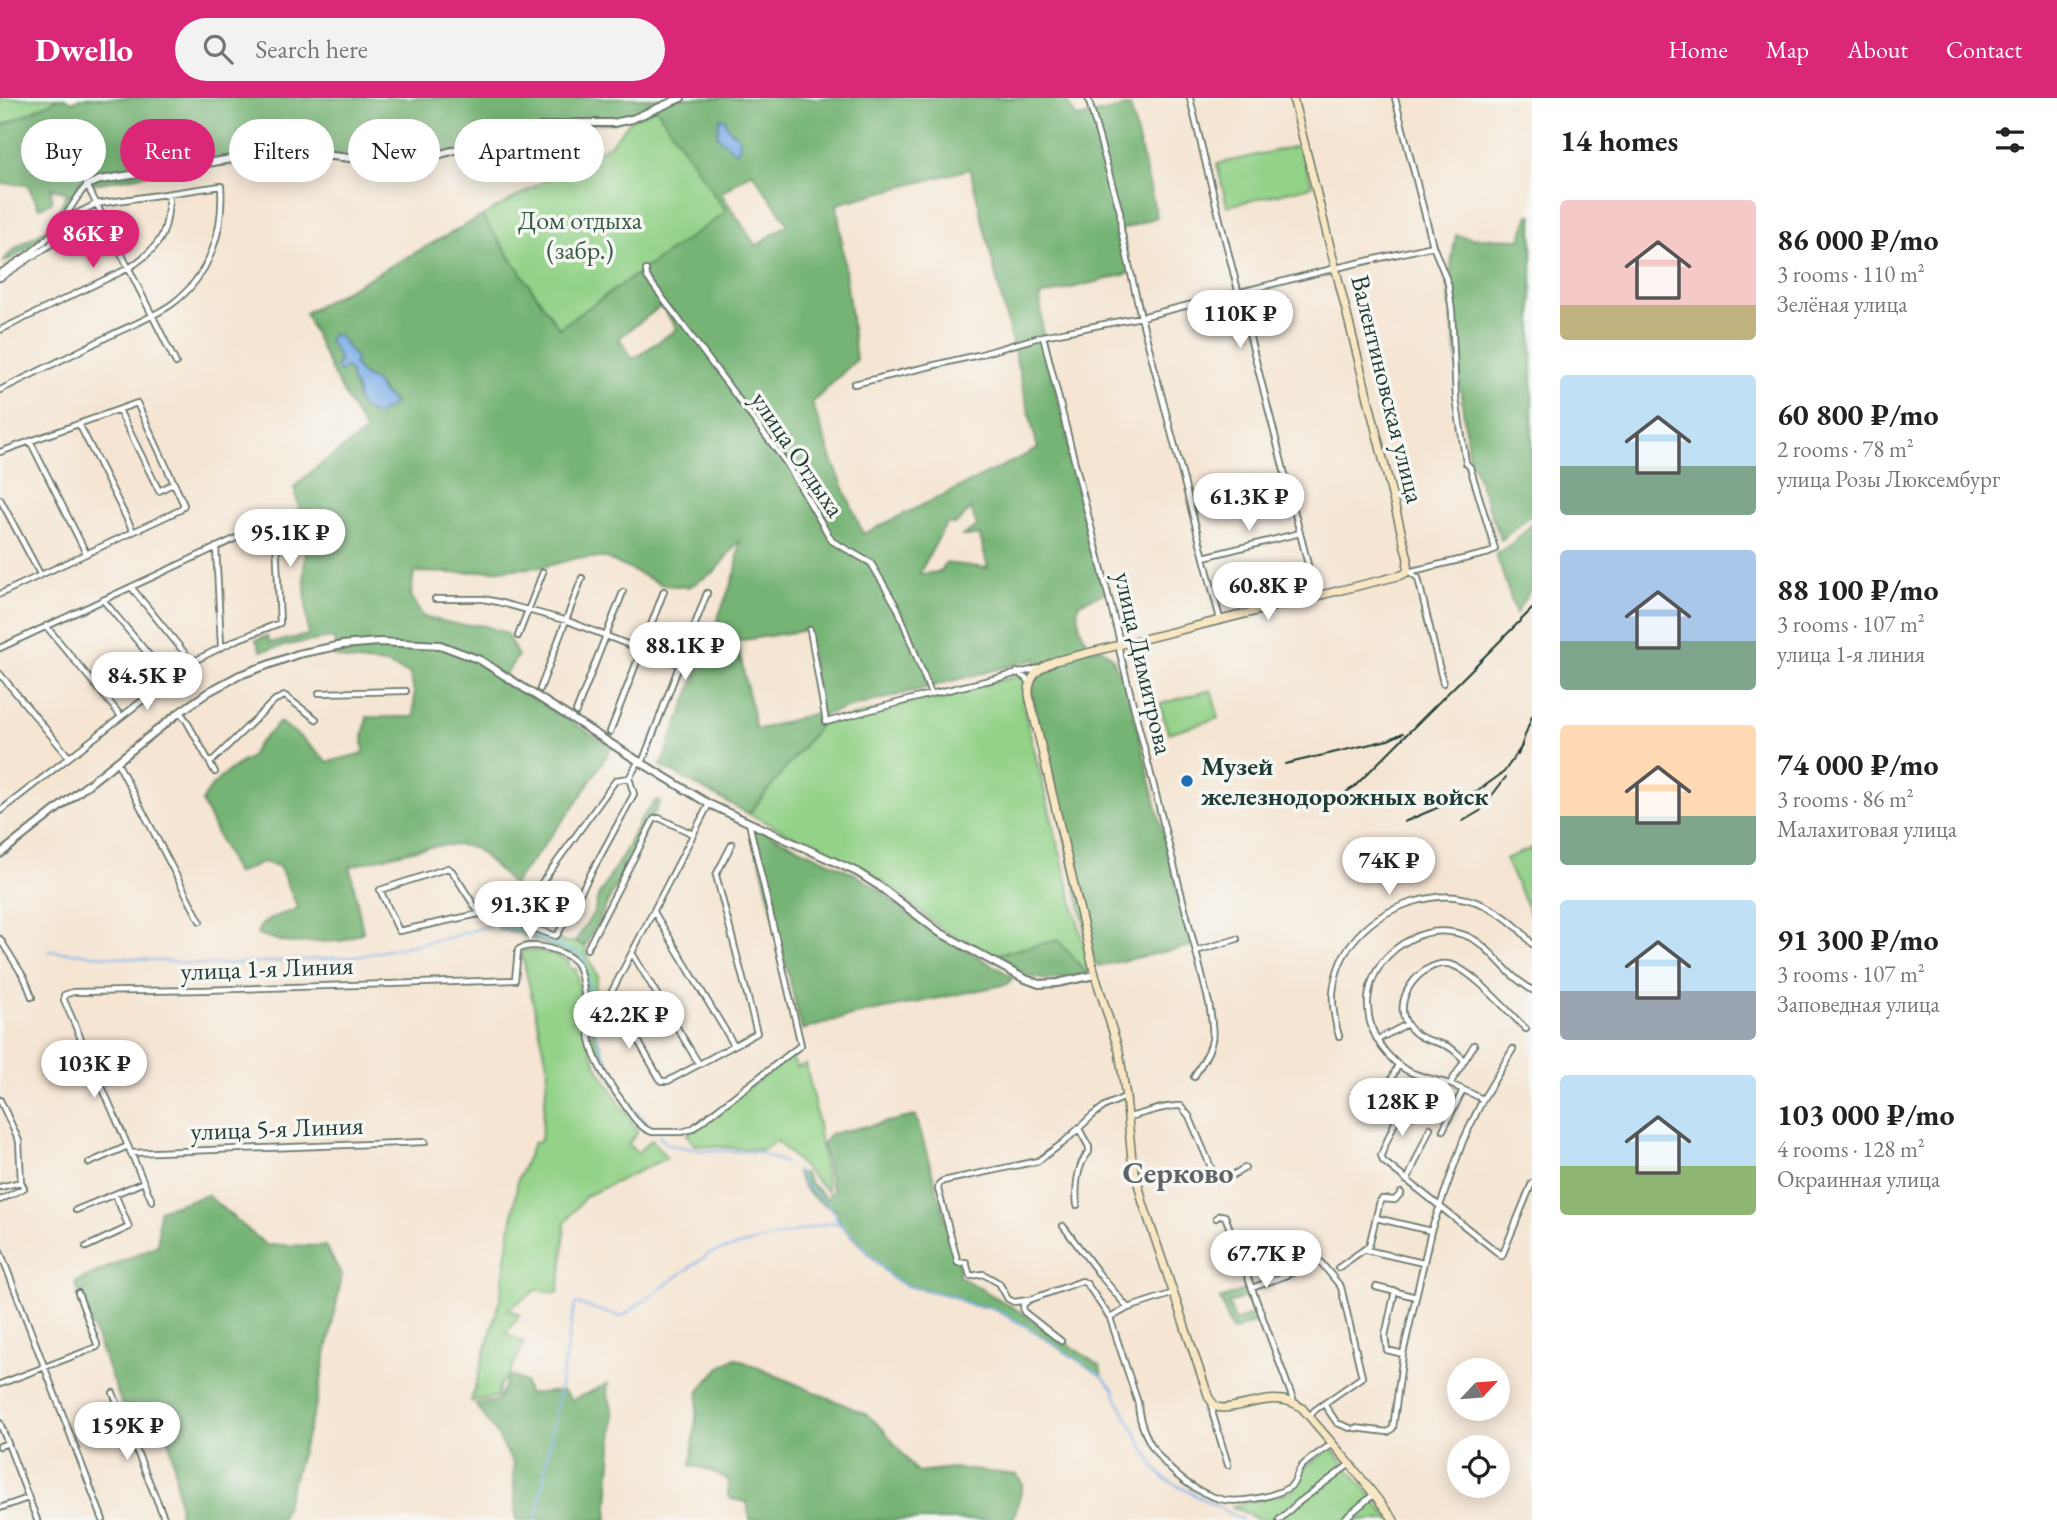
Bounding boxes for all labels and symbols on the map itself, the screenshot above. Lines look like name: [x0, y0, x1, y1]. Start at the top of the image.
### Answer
park label: Дом отдыха (забр.): [518, 203, 643, 267]
pin: 86K ₽: [44, 211, 142, 270]
street label: Валентиновская улица: [1343, 271, 1433, 507]
pin: 110K ₽: [1183, 290, 1297, 350]
street label: улица Отдыха: [743, 385, 853, 524]
pin: 61.3K ₽: [1184, 474, 1314, 533]
pin: 95.1K ₽: [225, 510, 355, 569]
pin: 60.8K ₽: [1203, 562, 1333, 622]
street label: улица Димитрова: [1106, 568, 1182, 758]
pin: 88.1K ₽: [620, 622, 750, 682]
pin: 84.5K ₽: [82, 652, 212, 712]
place label: Музей железнодорожных войск: [1201, 749, 1489, 813]
marker: Музей железнодорожных войск: [1179, 773, 1195, 789]
pin: 74K ₽: [1340, 838, 1438, 897]
pin: 91.3K ₽: [465, 882, 595, 941]
street label: улица 1-я Линия: [180, 948, 354, 988]
pin: 42.2K ₽: [564, 992, 694, 1051]
pin: 103K ₽: [37, 1040, 151, 1100]
pin: 128K ₽: [1345, 1079, 1459, 1138]
street label: улица 5-я Линия: [190, 1108, 364, 1148]
district label: Серково: [1122, 1153, 1234, 1192]
pin: 67.7K ₽: [1201, 1230, 1331, 1290]
north arrow: [1447, 1358, 1510, 1421]
pin: 159K ₽: [70, 1402, 184, 1462]

